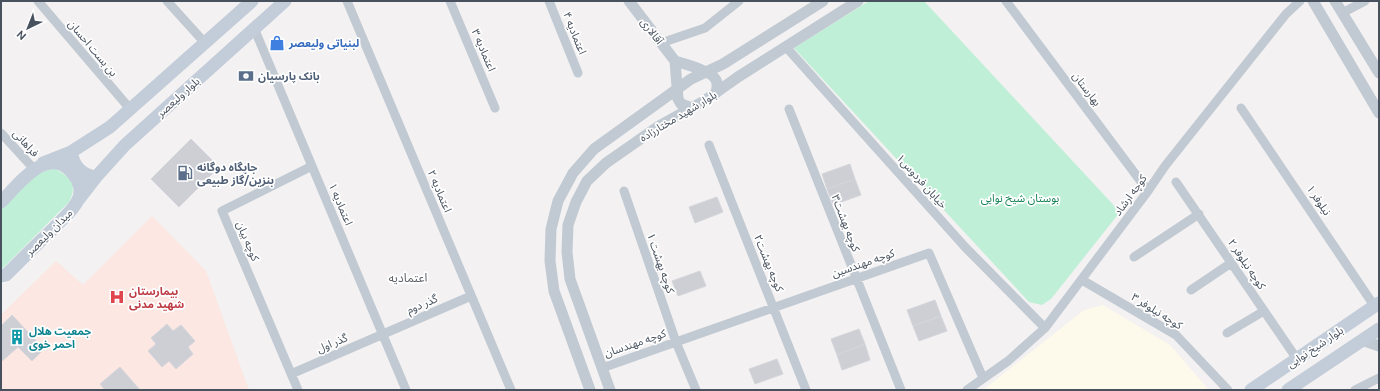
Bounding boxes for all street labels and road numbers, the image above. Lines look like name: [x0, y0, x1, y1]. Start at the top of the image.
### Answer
street label: اعتمادیه ۴: [560, 10, 589, 56]
street label: آقالاری: [638, 16, 666, 48]
street label: بن بست احسان: [65, 18, 120, 79]
street label: اعتمادیه ۳: [469, 27, 498, 73]
street label: بهارستان: [1070, 70, 1104, 109]
street label: بلوار ولیعصر: [154, 75, 202, 121]
street label: بلوار شهید مختارزاده: [637, 88, 719, 145]
street label: فراهانی: [10, 127, 41, 160]
street label: خیابان فردوس۱: [894, 151, 950, 212]
street label: اعتمادیه ۲: [425, 168, 454, 214]
street label: کوچه ارشاد: [1111, 172, 1151, 219]
street label: اعتمادیه ۱: [326, 181, 355, 227]
street label: ۱ نیلوفر: [1304, 183, 1333, 218]
street label: کوچه بهشت۳: [828, 193, 863, 254]
street label: میدان ولیعصر: [23, 206, 76, 259]
street label: کوچه بیان: [232, 219, 262, 264]
street label: کوچه بهشت ۱: [643, 231, 677, 296]
street label: کوچه بهشت۲: [750, 233, 786, 294]
street label: کوچه نیلوفر ۲: [1224, 237, 1268, 293]
street label: کوچه مهندسین: [830, 246, 897, 281]
street label: کوچه نیلوفر ۳: [1128, 291, 1185, 333]
street label: گذر دوم: [405, 292, 440, 318]
street label: بلوار شیخ نوایی: [1285, 324, 1347, 372]
street label: کوچه مهندسان: [603, 327, 669, 361]
street label: گذر اول: [315, 331, 350, 356]

